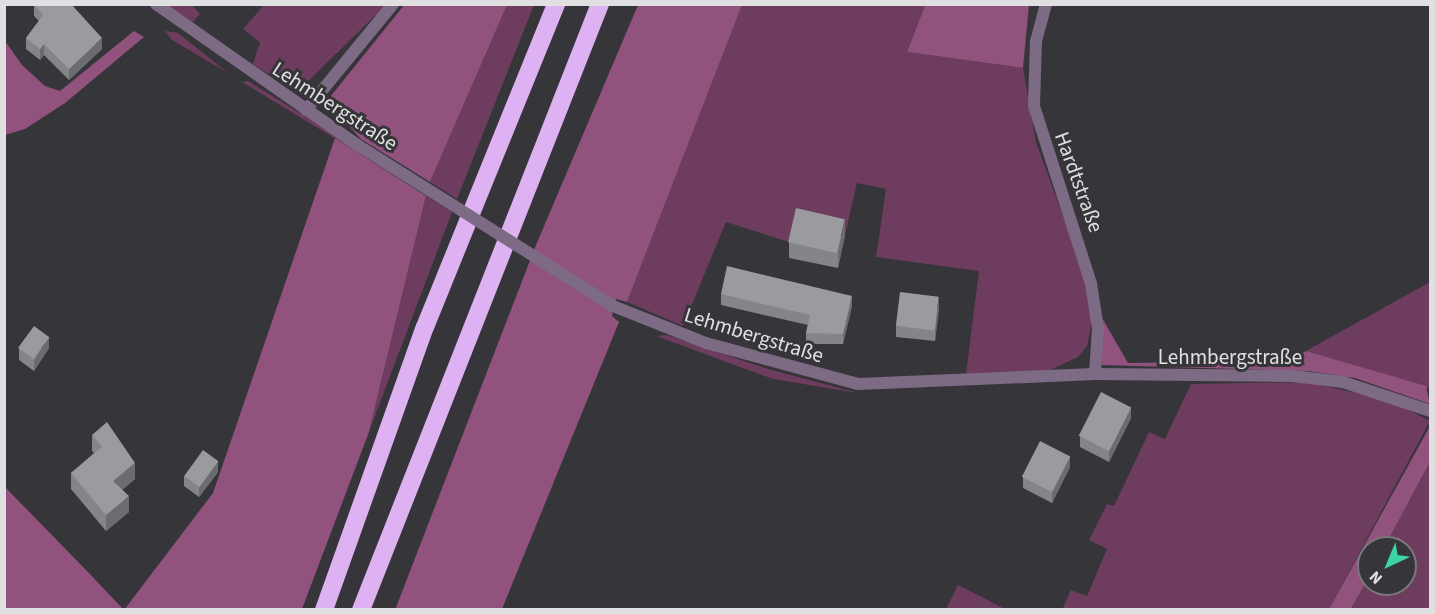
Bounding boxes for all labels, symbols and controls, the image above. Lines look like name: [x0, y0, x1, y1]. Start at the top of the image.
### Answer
street label: Lehmbergstraße: [268, 56, 402, 156]
street label: Hardtstraße: [1049, 128, 1109, 236]
street label: Lehmbergstraße: [681, 302, 827, 368]
street label: Lehmbergstraße: [1158, 344, 1302, 370]
north arrow: [1357, 536, 1417, 596]
text: N: [1364, 566, 1387, 589]

